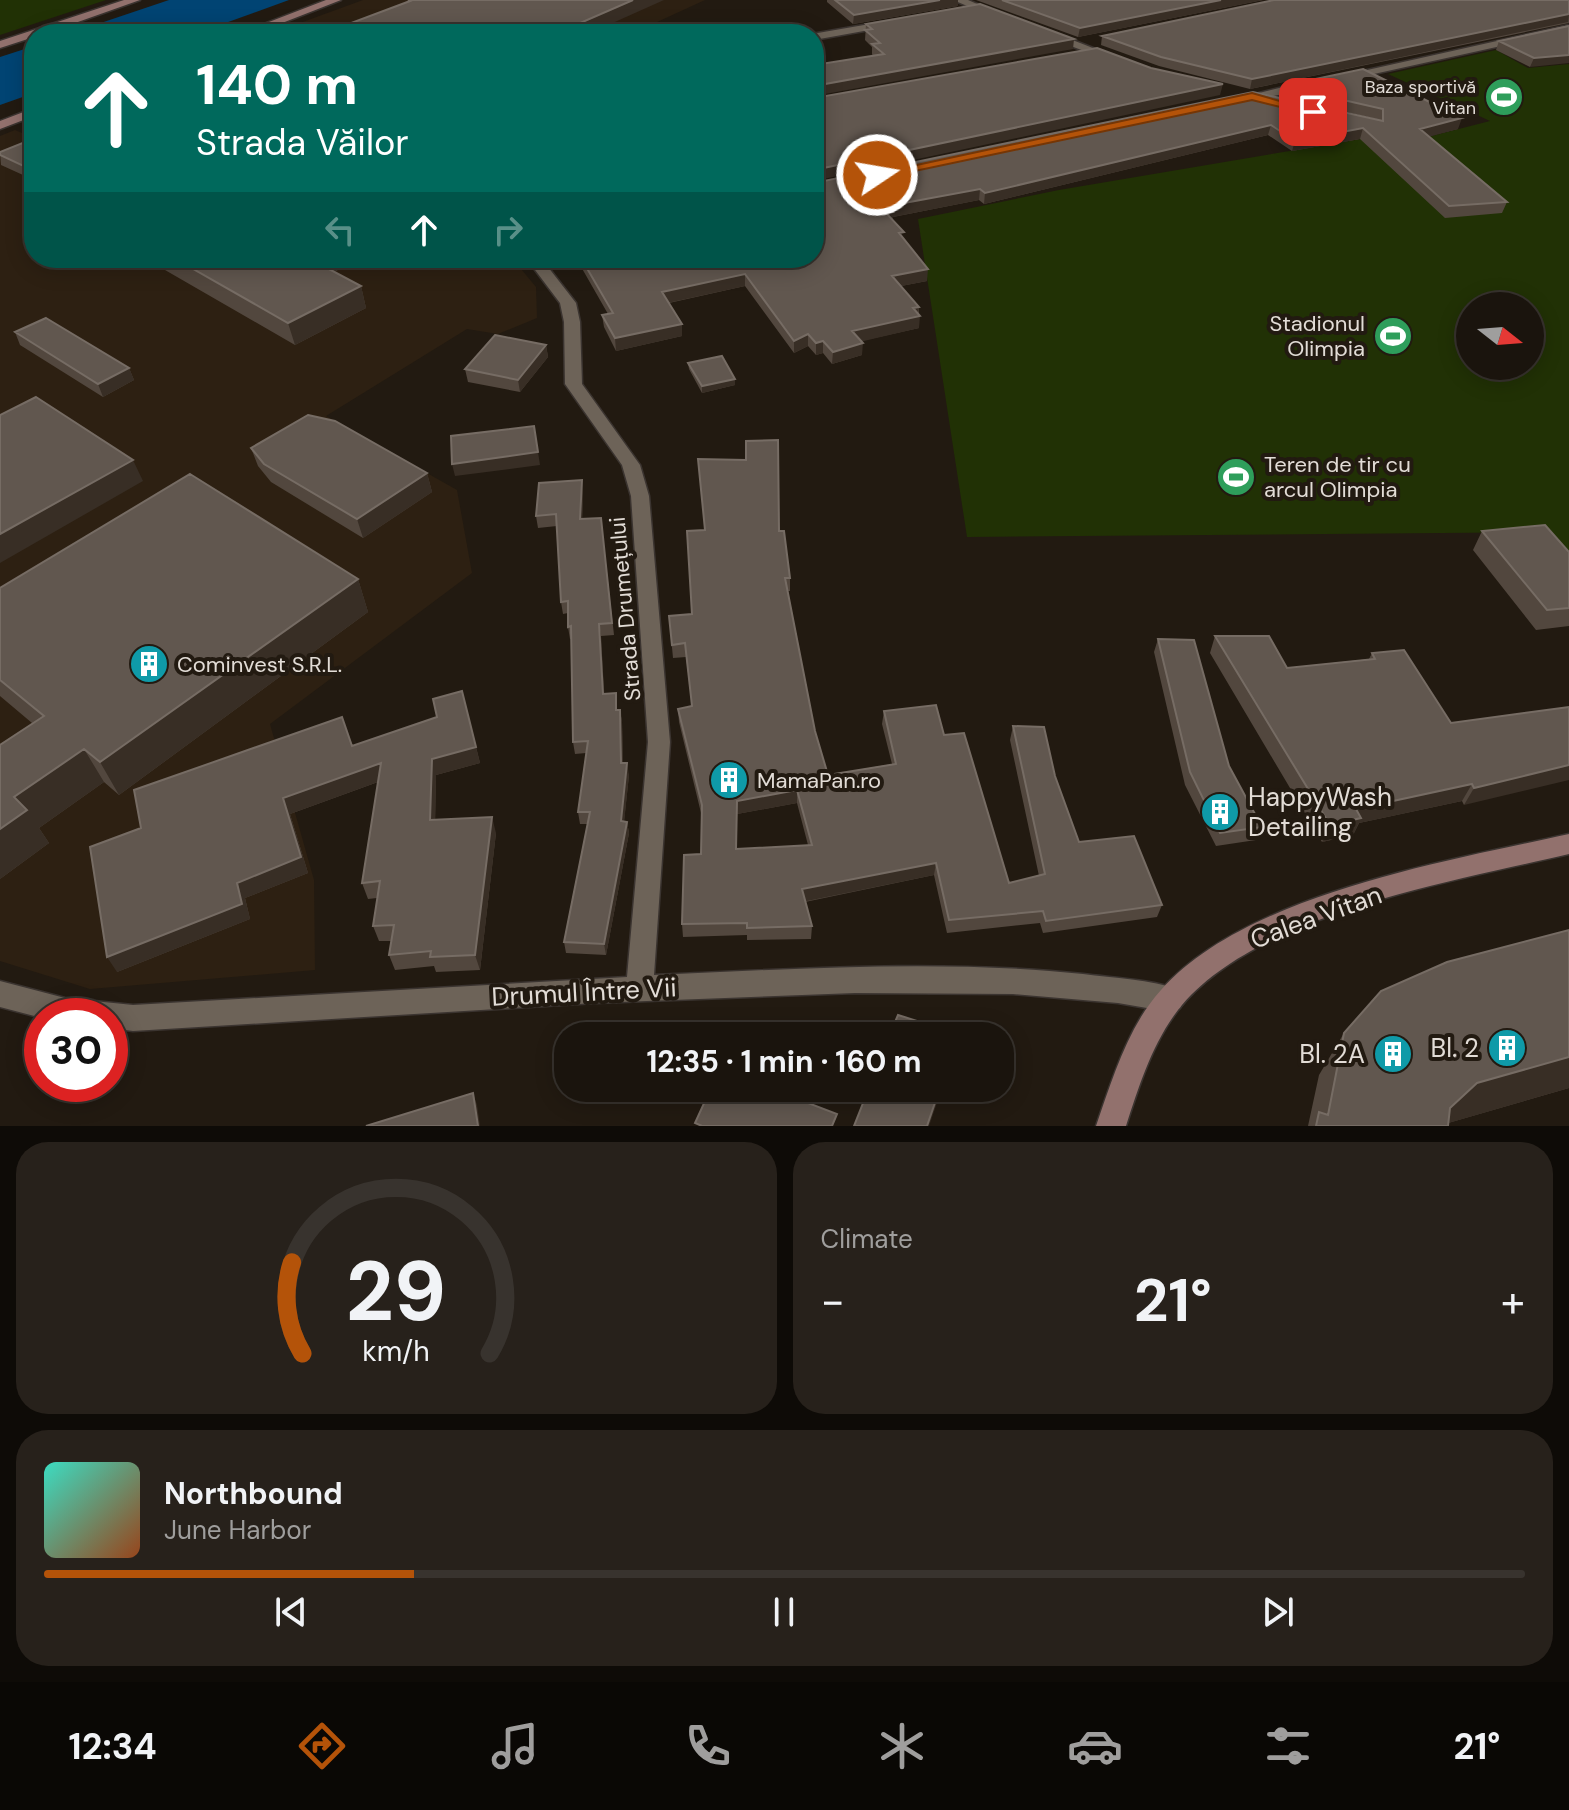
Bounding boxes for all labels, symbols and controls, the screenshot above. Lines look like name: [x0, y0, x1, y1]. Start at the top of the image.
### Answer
text: 140 m: [196, 48, 358, 121]
icon: ahead: [64, 56, 168, 160]
place label: Baza sportivă Vitan: [1365, 75, 1476, 120]
sports icon: Baza sportivă Vitan: [1483, 76, 1525, 118]
pin: [1279, 78, 1347, 146]
icon: arrive: [1291, 90, 1335, 134]
text: Strada Văilor: [196, 119, 409, 166]
position arrow: [835, 133, 919, 217]
icon: left: [318, 208, 362, 252]
icon: ahead: [402, 208, 446, 252]
icon: right: [486, 208, 530, 252]
north arrow: [1456, 292, 1544, 380]
map controls: [1456, 292, 1544, 380]
place label: Stadionul Olimpia: [1269, 309, 1365, 363]
sports icon: Stadionul Olimpia: [1372, 315, 1414, 357]
place label: Teren de tir cu arcul Olimpia: [1264, 450, 1411, 504]
sports icon: Teren de tir cu arcul Olimpia: [1215, 456, 1257, 498]
street label: Strada Drumețului: [603, 516, 647, 702]
building icon: Cominvest S.R.L.: [128, 643, 170, 685]
place label: Cominvest S.R.L.: [177, 650, 342, 679]
building icon: MamaPan.ro: [708, 759, 750, 801]
place label: MamaPan.ro: [757, 766, 881, 795]
place label: HappyWash Detailing: [1248, 780, 1392, 844]
building icon: HappyWash Detailing: [1199, 791, 1241, 833]
street label: Calea Vitan: [1246, 878, 1386, 956]
street label: Drumul Între Vii: [491, 970, 677, 1014]
speed limit sign: 30: [24, 998, 128, 1102]
building icon: Bl. 2: [1486, 1027, 1528, 1069]
place label: Bl. 2: [1430, 1031, 1479, 1065]
building icon: Bl. 2A: [1372, 1033, 1414, 1075]
place label: Bl. 2A: [1299, 1037, 1365, 1071]
text: 12:35 · 1 min · 160 m: [646, 1042, 922, 1081]
text: Climate: [821, 1222, 913, 1256]
text: 29: [346, 1237, 446, 1346]
text: 21°: [1134, 1261, 1212, 1340]
text: −: [821, 1272, 845, 1330]
text: +: [1501, 1272, 1525, 1330]
text: km/h: [362, 1333, 430, 1370]
text: Northbound: [164, 1474, 343, 1513]
text: June Harbor: [164, 1513, 311, 1547]
icon: previous: [269, 1590, 313, 1634]
icon: pause: [762, 1590, 806, 1634]
icon: next: [1256, 1590, 1300, 1634]
icon: directions: [294, 1718, 350, 1774]
icon: music: [487, 1718, 543, 1774]
icon: phone: [680, 1718, 736, 1774]
icon: climate: [874, 1718, 930, 1774]
icon: car: [1067, 1718, 1123, 1774]
icon: filters: [1260, 1718, 1316, 1774]
text: 12:34: [69, 1723, 157, 1770]
text: 21°: [1453, 1723, 1500, 1770]

